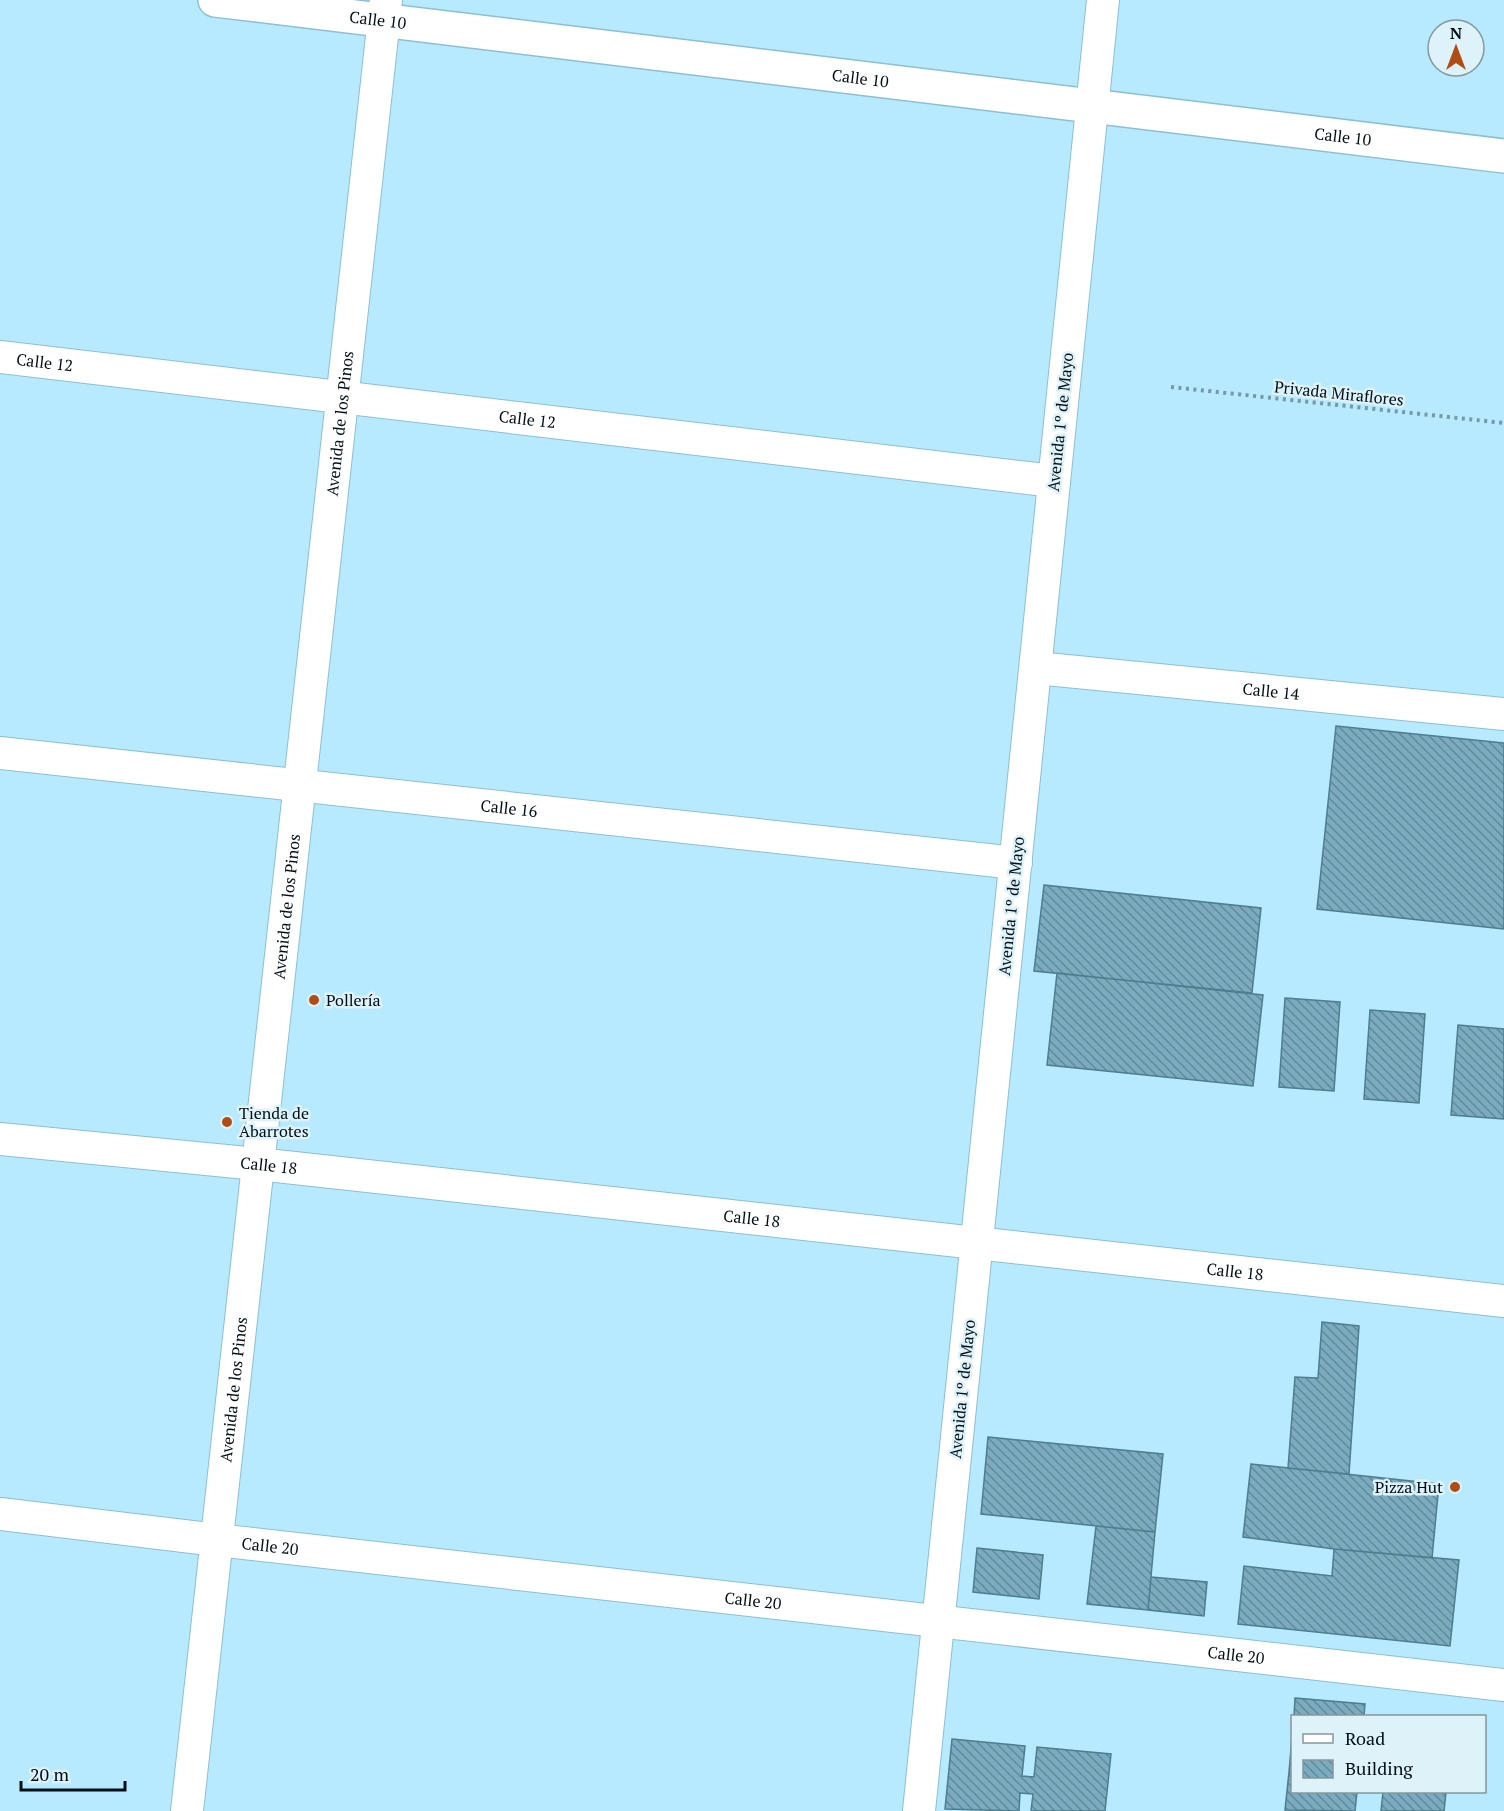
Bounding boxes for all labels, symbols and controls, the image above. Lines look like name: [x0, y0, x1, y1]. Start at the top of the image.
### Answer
street label: Calle 10: [348, 5, 407, 34]
north arrow: [1426, 18, 1486, 78]
text: N: [1450, 22, 1462, 44]
street label: Calle 10: [831, 64, 890, 92]
street label: Calle 10: [1313, 122, 1372, 151]
street label: Calle 12: [15, 348, 74, 377]
street label: Avenida de los Pinos: [321, 350, 358, 497]
street label: Avenida 1º de Mayo: [1042, 351, 1078, 493]
street label: Privada Miraflores: [1273, 375, 1405, 411]
street label: Calle 12: [498, 405, 557, 433]
street label: Calle 14: [1241, 677, 1301, 705]
street label: Calle 16: [479, 794, 539, 822]
street label: Avenida de los Pinos: [267, 833, 305, 980]
street label: Avenida 1º de Mayo: [993, 835, 1029, 977]
place label: Pollería: [326, 989, 381, 1011]
marker: Pollería: [307, 993, 321, 1007]
place label: Tienda de Abarrotes: [239, 1102, 309, 1142]
marker: Tienda de Abarrotes: [220, 1115, 234, 1129]
street label: Calle 18: [239, 1151, 298, 1179]
street label: Calle 18: [722, 1204, 781, 1232]
street label: Calle 18: [1205, 1257, 1264, 1285]
street label: Avenida de los Pinos: [214, 1316, 252, 1463]
street label: Avenida 1º de Mayo: [944, 1318, 980, 1460]
place label: Pizza Hut: [1375, 1476, 1443, 1498]
marker: Pizza Hut: [1448, 1480, 1462, 1494]
street label: Calle 20: [241, 1532, 300, 1560]
street label: Calle 20: [723, 1586, 783, 1615]
street label: Calle 20: [1206, 1641, 1266, 1669]
legend: [1291, 1715, 1486, 1793]
text: Road: [1345, 1726, 1385, 1750]
scale bar: [21, 1754, 124, 1792]
text: Building: [1345, 1756, 1413, 1780]
text: 20 m: [30, 1762, 70, 1786]

